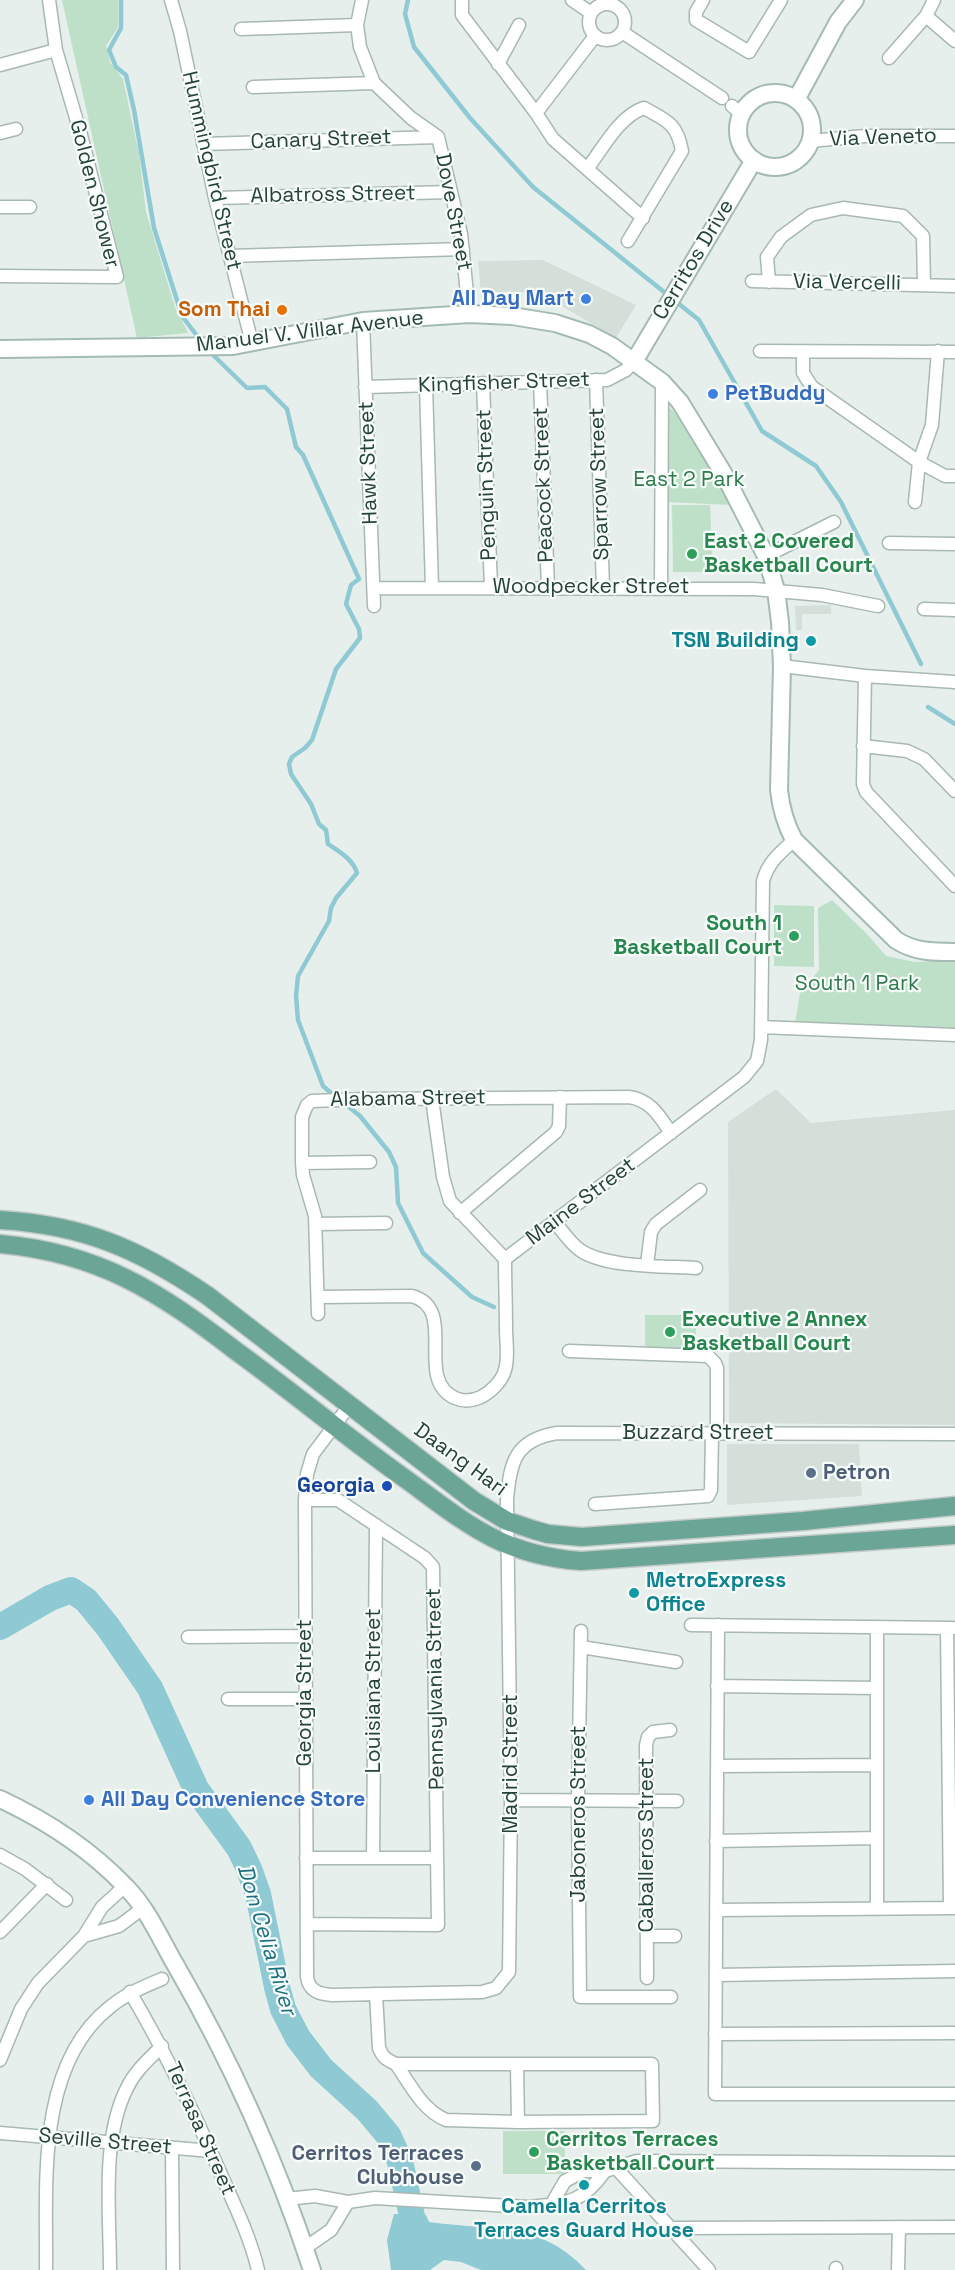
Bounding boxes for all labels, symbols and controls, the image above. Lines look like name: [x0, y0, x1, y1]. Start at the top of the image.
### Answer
street label: Hummingbird Street: [176, 69, 246, 273]
street label: Golden Shower: [63, 117, 125, 271]
street label: Via Veneto: [829, 124, 937, 152]
street label: Canary Street: [250, 125, 392, 155]
street label: Dove Street: [429, 151, 477, 273]
street label: Albatross Street: [250, 181, 416, 209]
street label: Cerritos Drive: [648, 195, 740, 325]
street label: Via Vercelli: [793, 269, 901, 297]
place label: All Day Mart: [452, 286, 574, 312]
marker: All Day Mart: [579, 292, 593, 306]
place label: Som Thai: [178, 297, 270, 323]
marker: Som Thai: [275, 303, 289, 317]
street label: Manuel V. Villar Avenue: [195, 306, 425, 358]
street label: Kingfisher Street: [418, 367, 590, 399]
place label: PetBuddy: [725, 381, 825, 407]
marker: PetBuddy: [706, 387, 720, 401]
street label: Hawk Street: [354, 401, 384, 525]
street label: Peacock Street: [529, 407, 559, 563]
street label: Sparrow Street: [585, 407, 615, 561]
street label: Penguin Street: [472, 409, 502, 561]
park label: East 2 Park: [633, 467, 745, 493]
place label: East 2 Covered Basketball Court: [704, 529, 873, 579]
marker: East 2 Covered Basketball Court: [685, 547, 699, 561]
street label: Woodpecker Street: [493, 574, 689, 600]
place label: TSN Building: [671, 628, 799, 654]
marker: TSN Building: [804, 634, 818, 648]
place label: South 1 Basketball Court: [613, 911, 782, 961]
marker: South 1 Basketball Court: [787, 929, 801, 943]
park label: South 1 Park: [795, 971, 919, 997]
street label: Alabama Street: [330, 1085, 486, 1113]
street label: Maine Street: [521, 1153, 641, 1251]
place label: Executive 2 Annex Basketball Court: [682, 1307, 867, 1357]
marker: Executive 2 Annex Basketball Court: [663, 1325, 677, 1339]
street label: Daang Hari: [409, 1418, 511, 1502]
street label: Buzzard Street: [622, 1420, 774, 1446]
place label: Petron: [823, 1460, 891, 1486]
marker: Petron: [804, 1466, 818, 1480]
place label: Georgia: [297, 1473, 375, 1499]
marker: Georgia: [380, 1479, 394, 1493]
place label: MetroExpress Office: [646, 1568, 786, 1618]
marker: MetroExpress Office: [627, 1586, 641, 1600]
street label: Pennsylvania Street: [422, 1588, 450, 1790]
street label: Louisiana Street: [361, 1608, 387, 1774]
street label: Georgia Street: [292, 1619, 318, 1767]
street label: Madrid Street: [498, 1694, 524, 1834]
street label: Jaboneros Street: [566, 1726, 592, 1902]
street label: Caballeros Street: [634, 1757, 660, 1933]
place label: All Day Convenience Store: [101, 1787, 365, 1813]
marker: All Day Convenience Store: [82, 1793, 96, 1807]
water label: Don Celia River: [231, 1862, 301, 2018]
street label: Terrasa Street: [159, 2059, 241, 2199]
street label: Seville Street: [37, 2124, 173, 2160]
place label: Cerritos Terraces Basketball Court: [546, 2127, 718, 2177]
place label: Cerritos Terraces Clubhouse: [292, 2141, 464, 2191]
marker: Cerritos Terraces Basketball Court: [527, 2145, 541, 2159]
marker: Cerritos Terraces Clubhouse: [469, 2159, 483, 2173]
marker: Camella Cerritos Terraces Guard House: [577, 2178, 591, 2192]
place label: Camella Cerritos Terraces Guard House: [474, 2194, 694, 2244]

